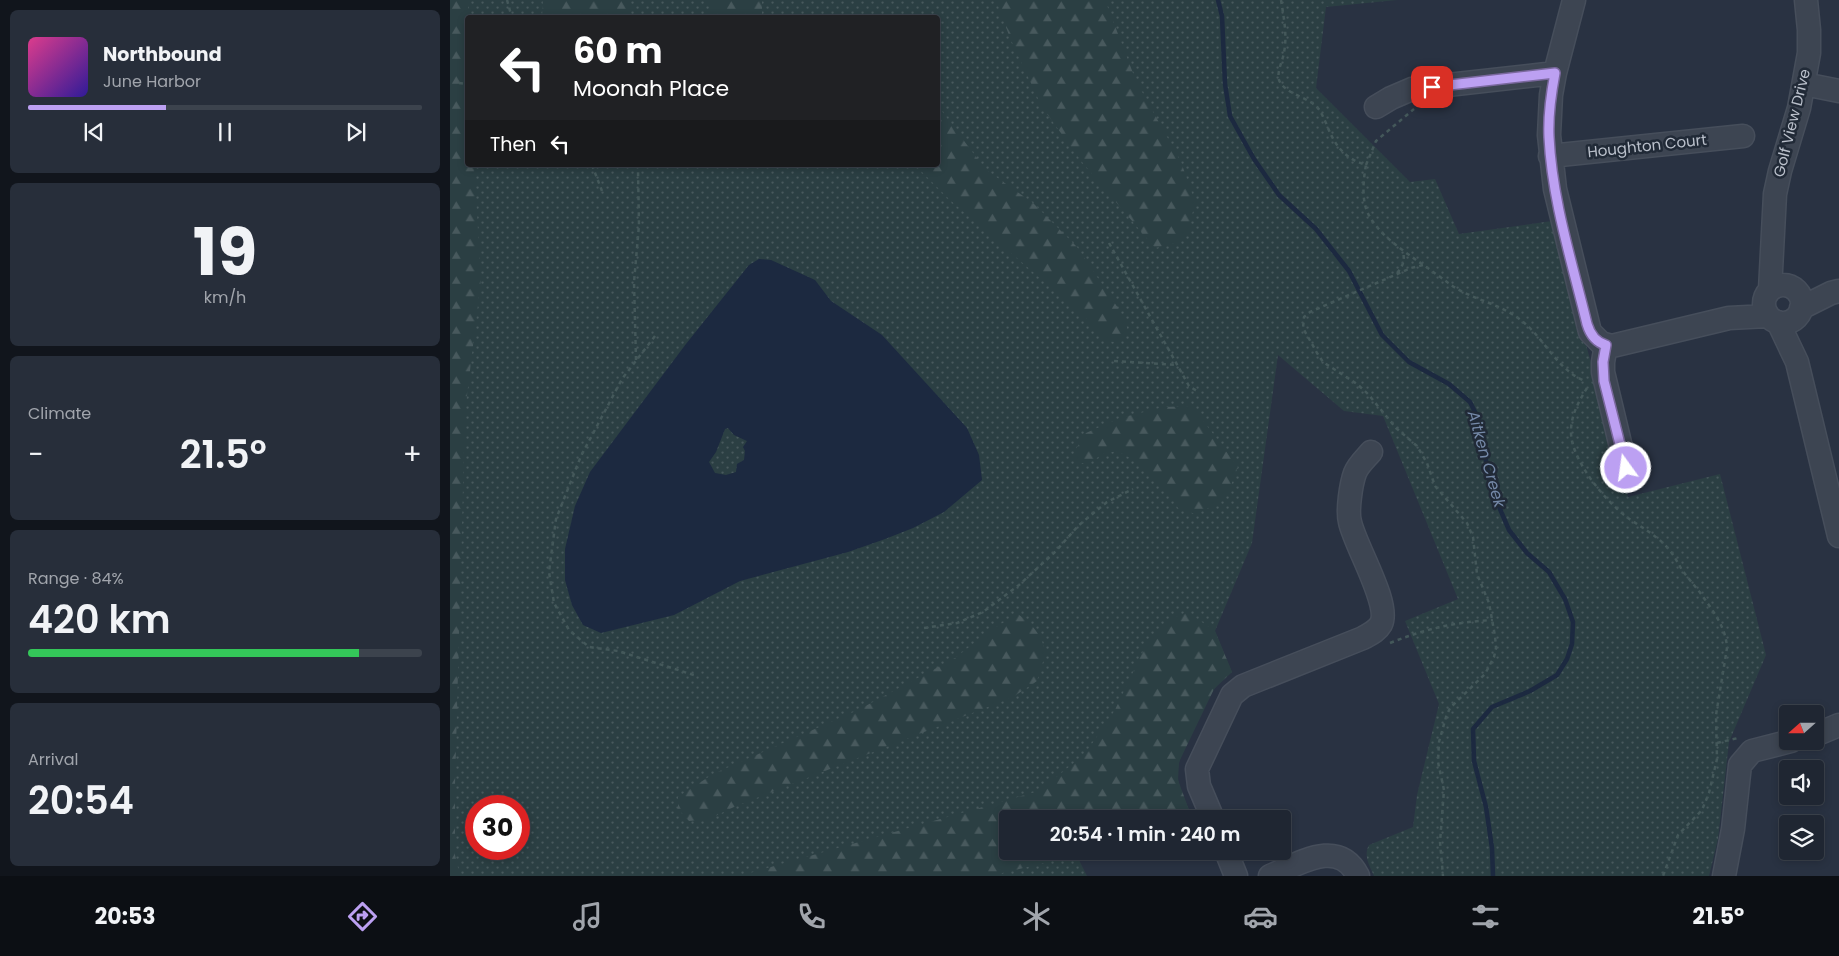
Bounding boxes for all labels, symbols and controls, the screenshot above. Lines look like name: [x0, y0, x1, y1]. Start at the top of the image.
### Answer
text: 60 m: [573, 26, 663, 75]
icon: left: [490, 35, 555, 100]
text: Northbound: [103, 41, 222, 68]
pin: [1411, 66, 1453, 108]
street label: Golf View Drive: [1768, 67, 1815, 179]
text: June Harbor: [103, 70, 201, 93]
text: Moonah Place: [573, 73, 729, 104]
icon: arrive: [1418, 73, 1446, 101]
icon: previous: [80, 118, 108, 146]
icon: pause: [211, 118, 239, 146]
icon: next: [342, 118, 370, 146]
street label: Houghton Court: [1586, 129, 1708, 162]
icon: left: [546, 130, 574, 158]
text: Then: [490, 131, 536, 158]
text: 19: [193, 207, 257, 298]
text: km/h: [204, 286, 246, 309]
text: Climate: [28, 402, 91, 425]
water label: Aitken Creek: [1461, 407, 1512, 511]
text: 21.5°: [180, 428, 267, 481]
text: −: [28, 435, 43, 474]
text: +: [403, 435, 422, 474]
position arrow: [1599, 441, 1651, 493]
text: Range · 84%: [28, 567, 124, 590]
text: 420 km: [28, 593, 171, 646]
north arrow: [1779, 705, 1824, 750]
map controls: [1779, 705, 1824, 860]
text: Arrival: [28, 748, 78, 771]
button: sound: [1779, 760, 1824, 805]
text: 20:54: [28, 774, 134, 827]
speed limit sign: 30: [465, 795, 530, 860]
button: layers: [1779, 815, 1824, 860]
text: 20:54 · 1 min · 240 m: [1050, 821, 1240, 848]
icon: directions: [345, 899, 380, 934]
icon: music: [570, 899, 605, 934]
icon: phone: [794, 899, 829, 934]
icon: climate: [1019, 899, 1054, 934]
icon: car: [1243, 899, 1278, 934]
icon: filters: [1468, 899, 1503, 934]
text: 20:53: [95, 901, 156, 932]
text: 21.5°: [1693, 901, 1744, 932]

